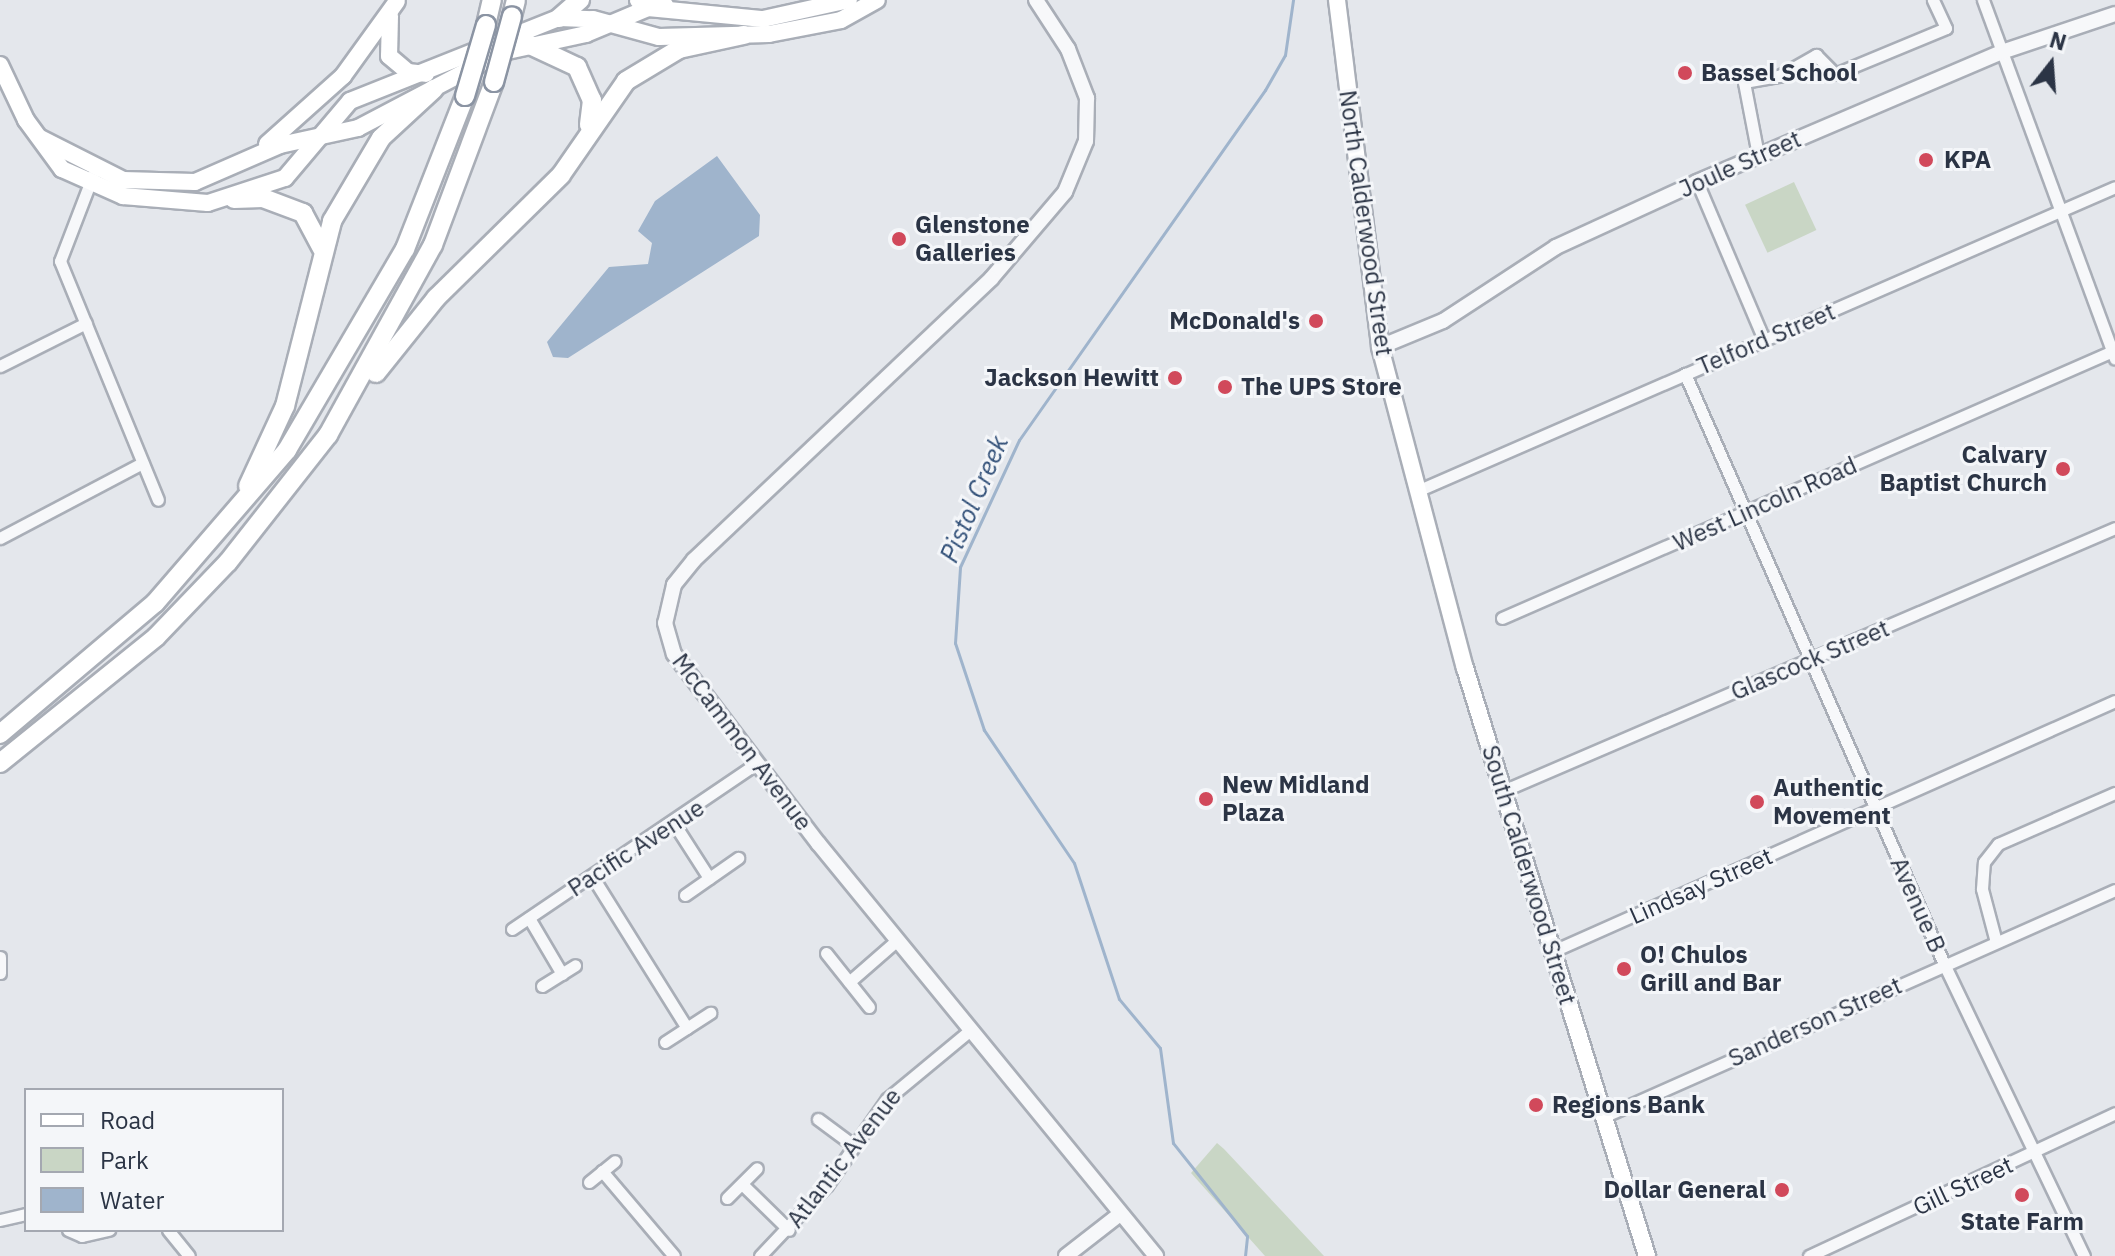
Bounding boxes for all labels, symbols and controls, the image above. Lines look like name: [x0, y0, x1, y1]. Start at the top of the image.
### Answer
north arrow: [2011, 24, 2091, 104]
text: N: [2046, 24, 2070, 57]
place label: Bassel School: [1701, 59, 1857, 87]
marker: Bassel School: [1676, 64, 1694, 82]
street label: North Calderwood Street: [1333, 88, 1399, 358]
street label: Joule Street: [1675, 124, 1805, 204]
place label: KPA: [1944, 146, 1991, 174]
marker: KPA: [1915, 149, 1937, 171]
place label: Glenstone Galleries: [915, 211, 1030, 267]
marker: Glenstone Galleries: [890, 230, 908, 248]
street label: Telford Street: [1693, 297, 1839, 381]
place label: McDonald's: [1169, 307, 1300, 335]
marker: McDonald's: [1307, 312, 1325, 330]
place label: Jackson Hewitt: [984, 364, 1159, 392]
marker: Jackson Hewitt: [1166, 369, 1184, 387]
place label: The UPS Store: [1241, 373, 1402, 401]
marker: The UPS Store: [1216, 378, 1234, 396]
water label: Pistol Creek: [933, 431, 1015, 567]
place label: Calvary Baptist Church: [1880, 441, 2047, 497]
street label: West Lincoln Road: [1669, 451, 1861, 557]
marker: Calvary Baptist Church: [2054, 460, 2072, 478]
street label: Glascock Street: [1726, 614, 1894, 706]
street label: McCammon Avenue: [666, 648, 818, 836]
street label: South Calderwood Street: [1476, 742, 1582, 1008]
place label: New Midland Plaza: [1222, 771, 1370, 827]
place label: Authentic Movement: [1773, 774, 1891, 830]
marker: New Midland Plaza: [1197, 790, 1215, 808]
street label: Pacific Avenue: [562, 793, 710, 903]
marker: Authentic Movement: [1748, 793, 1766, 811]
street label: Lindsay Street: [1625, 842, 1777, 930]
street label: Avenue B: [1884, 853, 1952, 957]
place label: O! Chulos Grill and Bar: [1640, 941, 1781, 997]
marker: O! Chulos Grill and Bar: [1615, 960, 1633, 978]
street label: Sanderson Street: [1724, 971, 1906, 1073]
street label: Atlantic Avenue: [781, 1083, 907, 1233]
legend: [24, 1088, 284, 1232]
place label: Regions Bank: [1552, 1091, 1705, 1119]
marker: Regions Bank: [1527, 1096, 1545, 1114]
text: Road: [100, 1104, 155, 1136]
text: Park: [100, 1144, 149, 1176]
street label: Gill Street: [1908, 1150, 2018, 1222]
place label: Dollar General: [1604, 1176, 1766, 1204]
marker: Dollar General: [1773, 1181, 1791, 1199]
text: Water: [100, 1184, 164, 1216]
marker: State Farm: [2013, 1186, 2031, 1204]
place label: State Farm: [1960, 1208, 2084, 1236]

